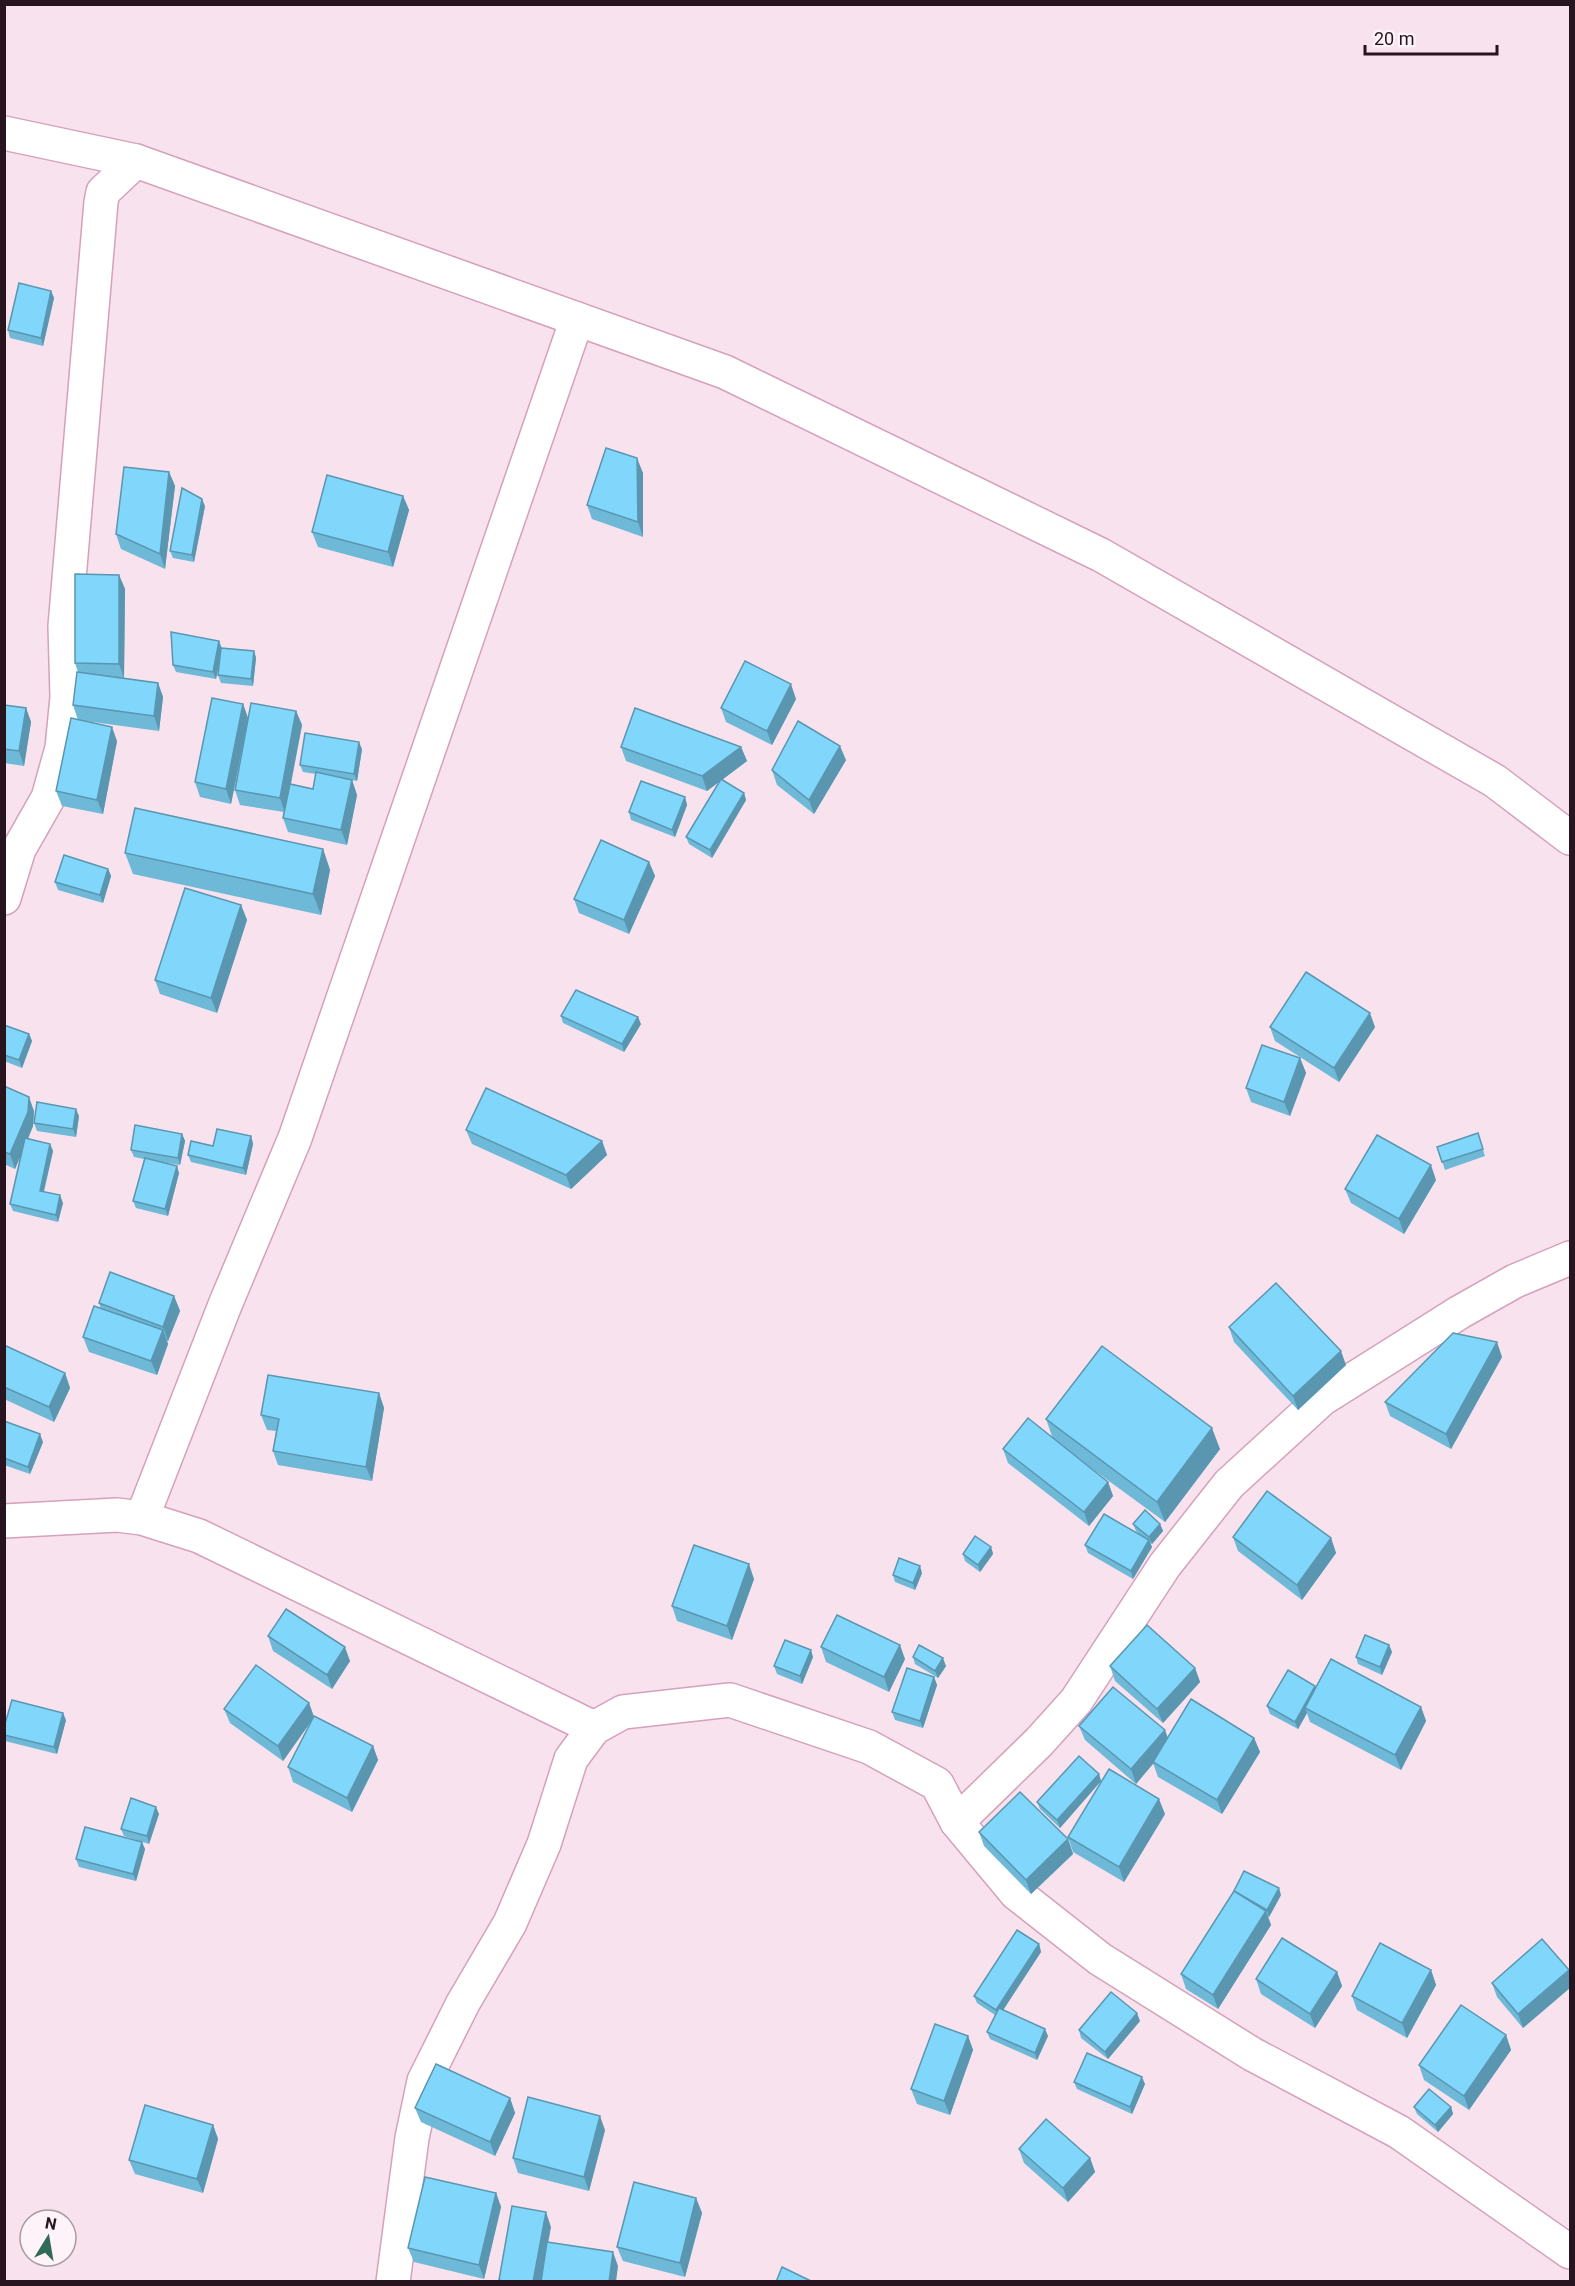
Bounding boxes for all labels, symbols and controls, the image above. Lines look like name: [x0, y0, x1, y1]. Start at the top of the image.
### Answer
scale bar: [1365, 18, 1497, 56]
text: 20 m: [1374, 28, 1414, 49]
north arrow: [18, 2208, 78, 2268]
text: N: [43, 2213, 58, 2234]

